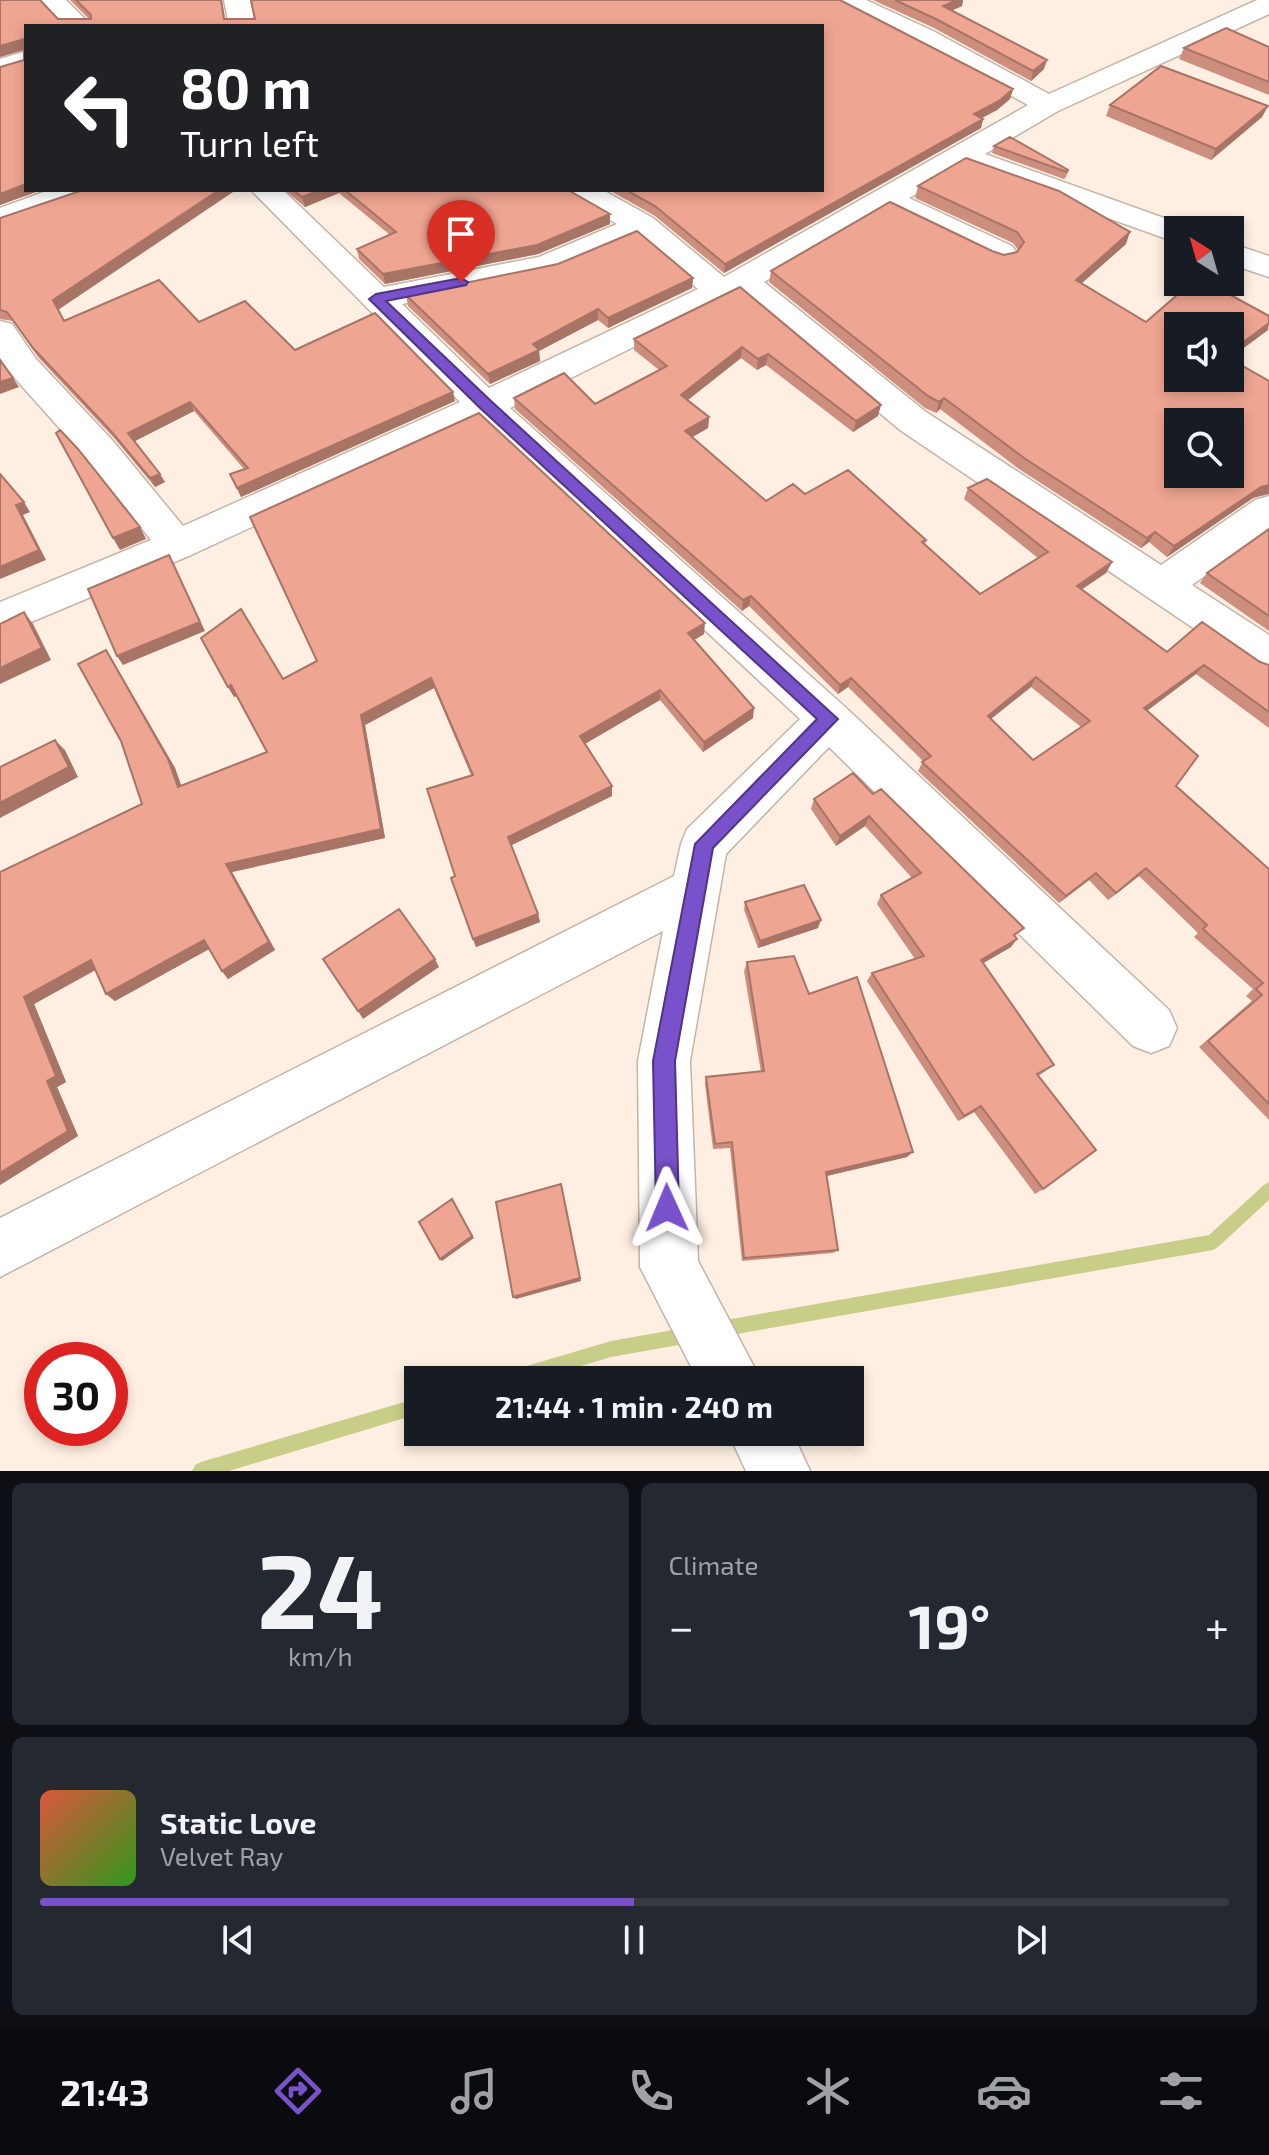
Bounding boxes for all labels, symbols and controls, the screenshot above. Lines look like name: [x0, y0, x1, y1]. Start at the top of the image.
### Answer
text: 80 m: [180, 53, 312, 120]
icon: left: [48, 56, 152, 160]
text: Turn left: [180, 121, 319, 164]
pin: [427, 200, 495, 282]
icon: arrive: [439, 212, 483, 256]
north arrow: [1164, 216, 1244, 296]
map controls: [1164, 216, 1244, 488]
button: sound: [1164, 312, 1244, 392]
button: search: [1164, 408, 1244, 488]
position arrow: [625, 1166, 709, 1250]
speed limit sign: 30: [24, 1342, 128, 1446]
text: 21:44 · 1 min · 240 m: [495, 1388, 773, 1424]
text: 24: [257, 1525, 384, 1650]
text: Climate: [669, 1549, 758, 1580]
text: 19°: [909, 1589, 990, 1661]
text: −: [669, 1599, 694, 1652]
text: +: [1205, 1599, 1229, 1652]
text: km/h: [288, 1640, 353, 1671]
text: Static Love: [160, 1804, 316, 1840]
text: Velvet Ray: [160, 1840, 283, 1871]
icon: previous: [216, 1918, 260, 1962]
icon: pause: [612, 1918, 656, 1962]
icon: next: [1009, 1918, 1053, 1962]
icon: directions: [270, 2063, 326, 2119]
icon: music: [446, 2063, 502, 2119]
icon: phone: [623, 2063, 679, 2119]
icon: climate: [800, 2063, 856, 2119]
icon: car: [976, 2063, 1032, 2119]
icon: filters: [1153, 2063, 1209, 2119]
text: 21:43: [60, 2070, 149, 2113]

